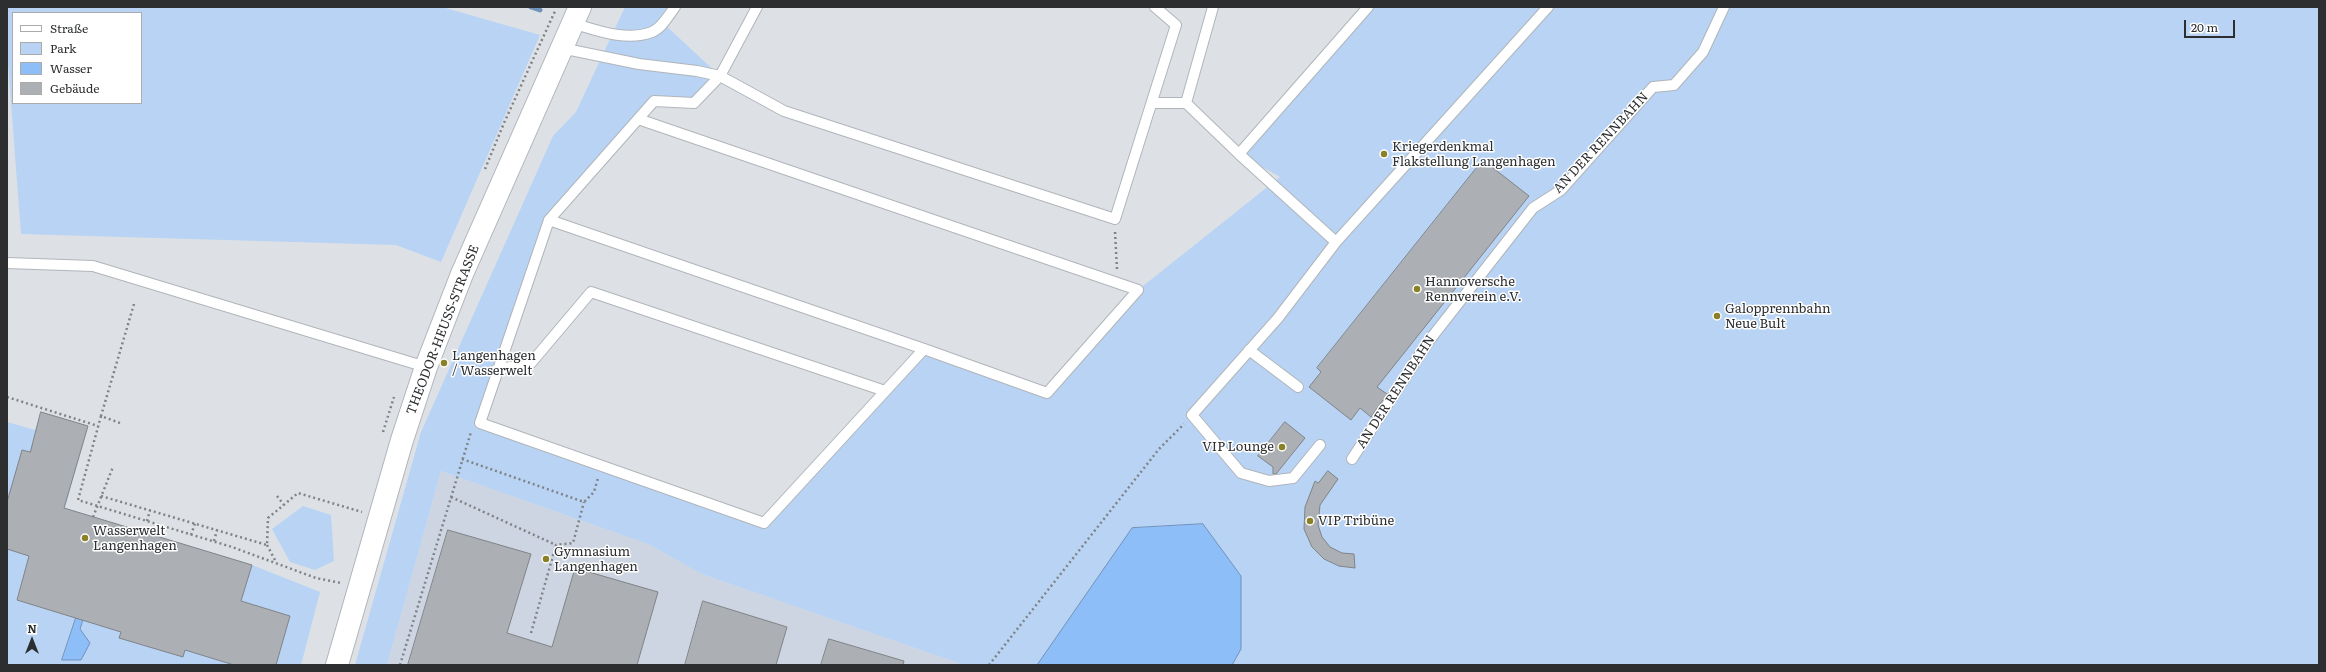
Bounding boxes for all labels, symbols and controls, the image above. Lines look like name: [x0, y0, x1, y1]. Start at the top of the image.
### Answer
legend: [12, 12, 142, 104]
scale bar: [2186, 12, 2237, 38]
text: 20 m: [2191, 18, 2218, 36]
text: Straße: [50, 19, 88, 37]
text: Park: [50, 39, 76, 57]
text: Wasser: [50, 59, 92, 77]
text: Gebäude: [50, 79, 99, 97]
street label: AN DER RENNBAHN: [1550, 89, 1652, 197]
place label: Kriegerdenkmal Flakstellung Langenhagen: [1392, 139, 1556, 170]
marker: Kriegerdenkmal Flakstellung Langenhagen: [1379, 149, 1389, 159]
street label: THEODOR-HEUSS-STRASSE: [403, 243, 483, 417]
place label: Hannoversche Rennverein e.V.: [1425, 274, 1522, 305]
marker: Hannoversche Rennverein e.V.: [1412, 284, 1422, 294]
place label: Galopprennbahn Neue Bult: [1725, 301, 1831, 332]
marker: Galopprennbahn Neue Bult: [1712, 311, 1722, 321]
street label: AN DER RENNBAHN: [1353, 332, 1439, 452]
place label: Langenhagen / Wasserwelt: [452, 348, 536, 379]
marker: Langenhagen / Wasserwelt: [439, 358, 449, 368]
place label: VIP Lounge: [1202, 439, 1274, 455]
marker: VIP Lounge: [1277, 442, 1287, 452]
place label: VIP Tribüne: [1318, 513, 1394, 529]
marker: VIP Tribüne: [1305, 516, 1315, 526]
place label: Wasserwelt Langenhagen: [93, 523, 177, 554]
marker: Wasserwelt Langenhagen: [80, 533, 90, 543]
place label: Gymnasium Langenhagen: [554, 544, 638, 575]
marker: Gymnasium Langenhagen: [541, 554, 551, 564]
north arrow: [12, 620, 52, 660]
text: N: [27, 620, 37, 636]

